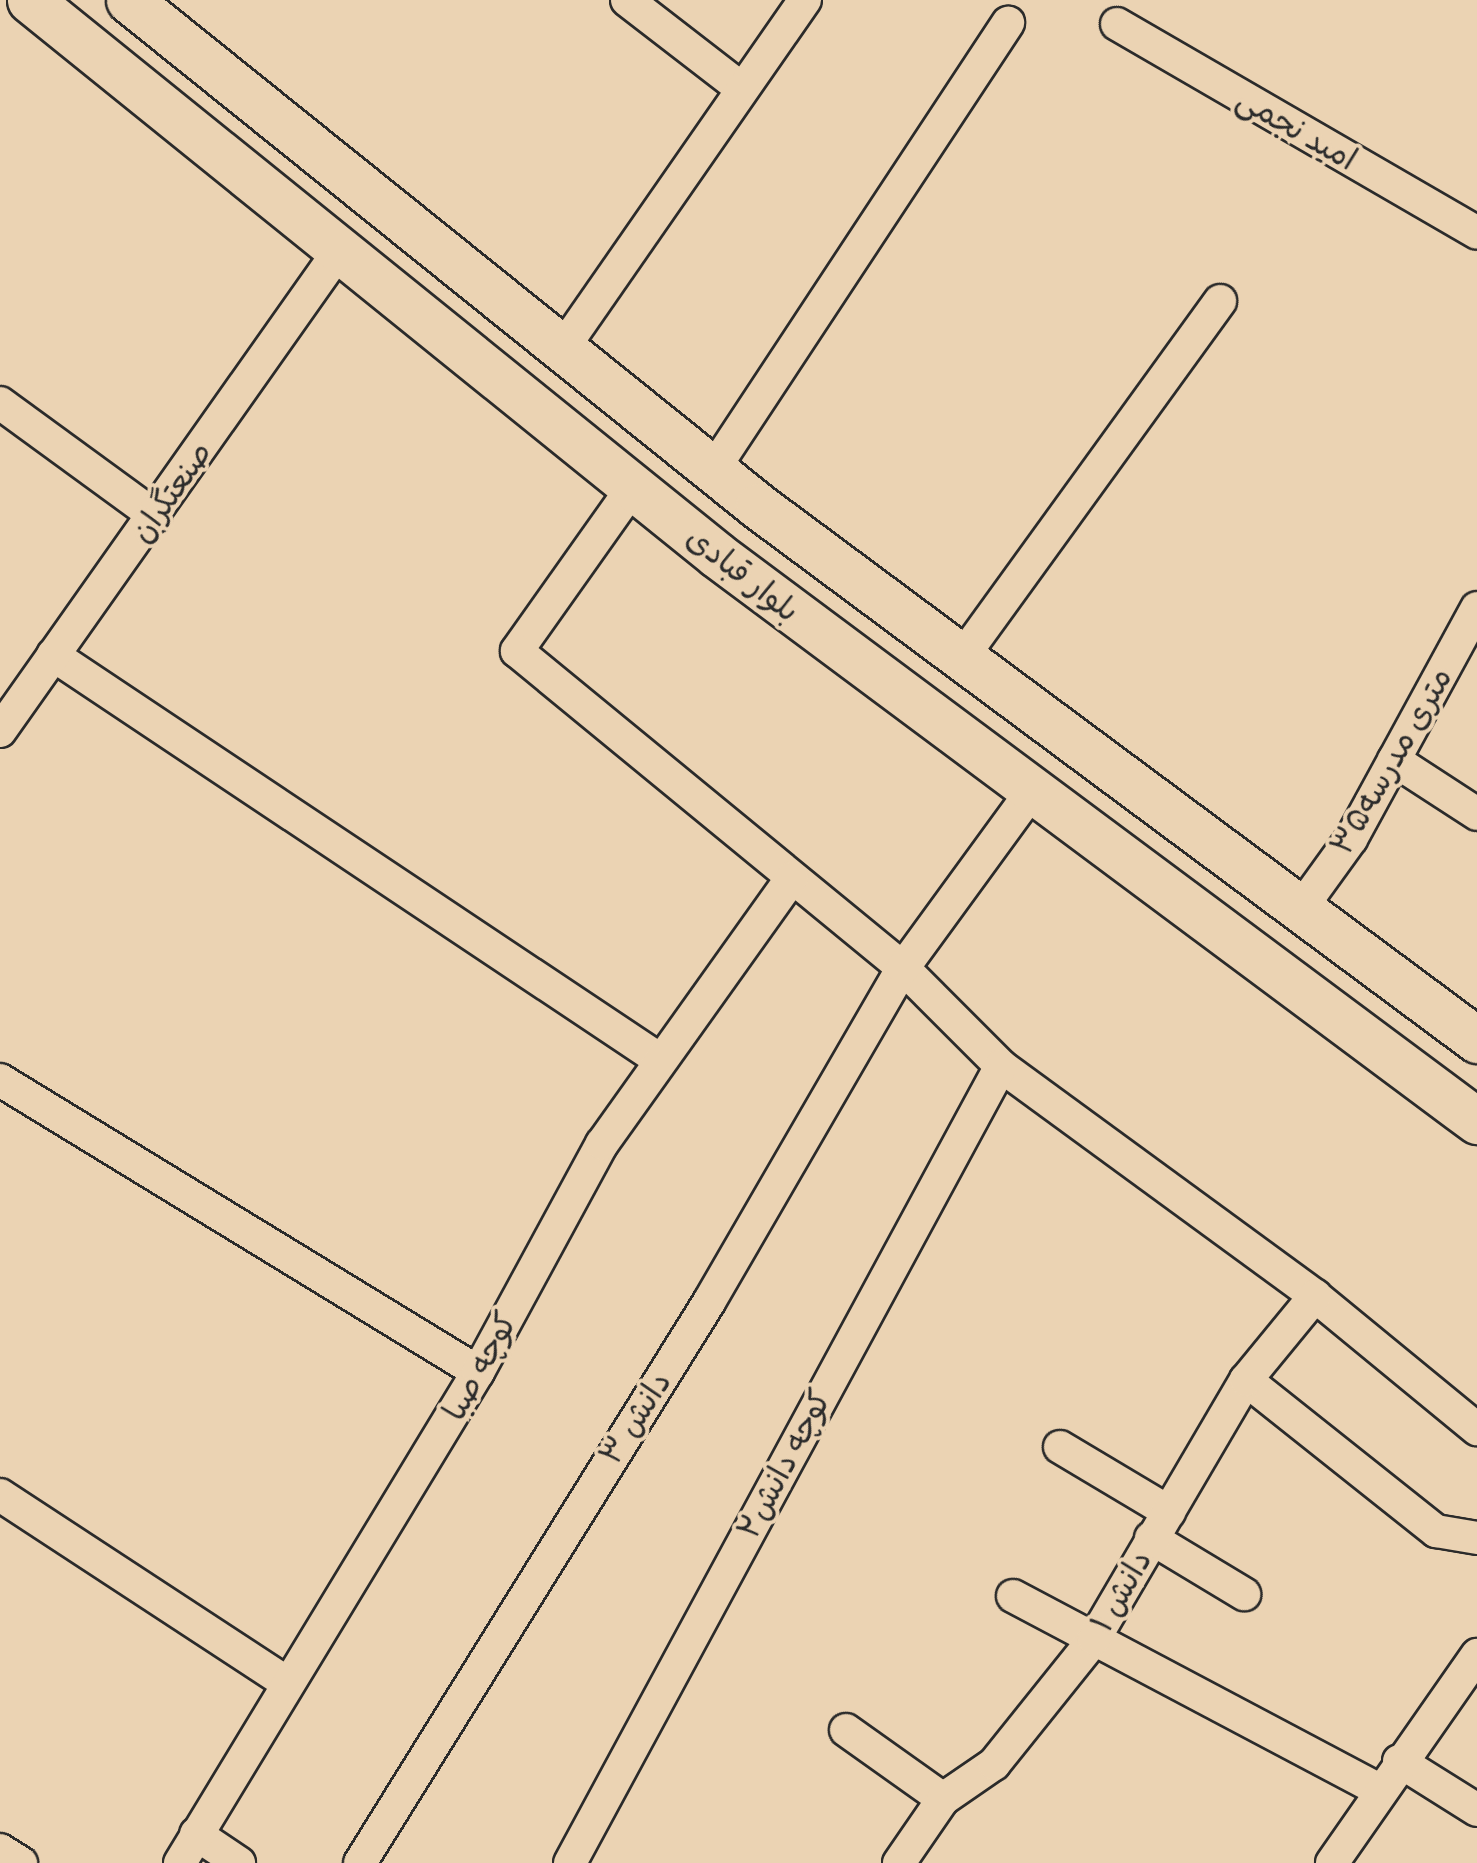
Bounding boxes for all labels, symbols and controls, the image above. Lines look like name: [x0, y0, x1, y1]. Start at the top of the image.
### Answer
street label: امید نجمی: [1230, 79, 1364, 179]
street label: صنعتگران: [122, 434, 220, 550]
street label: بلوار قبادی: [679, 518, 807, 630]
street label: ۳۵متری مدرسه: [1322, 661, 1460, 861]
street label: کوچه صبا: [435, 1305, 525, 1427]
street label: دانش ۳: [591, 1364, 679, 1472]
street label: کوچه دانش۲: [729, 1383, 839, 1545]
street label: دانش ۱: [1082, 1543, 1160, 1639]

